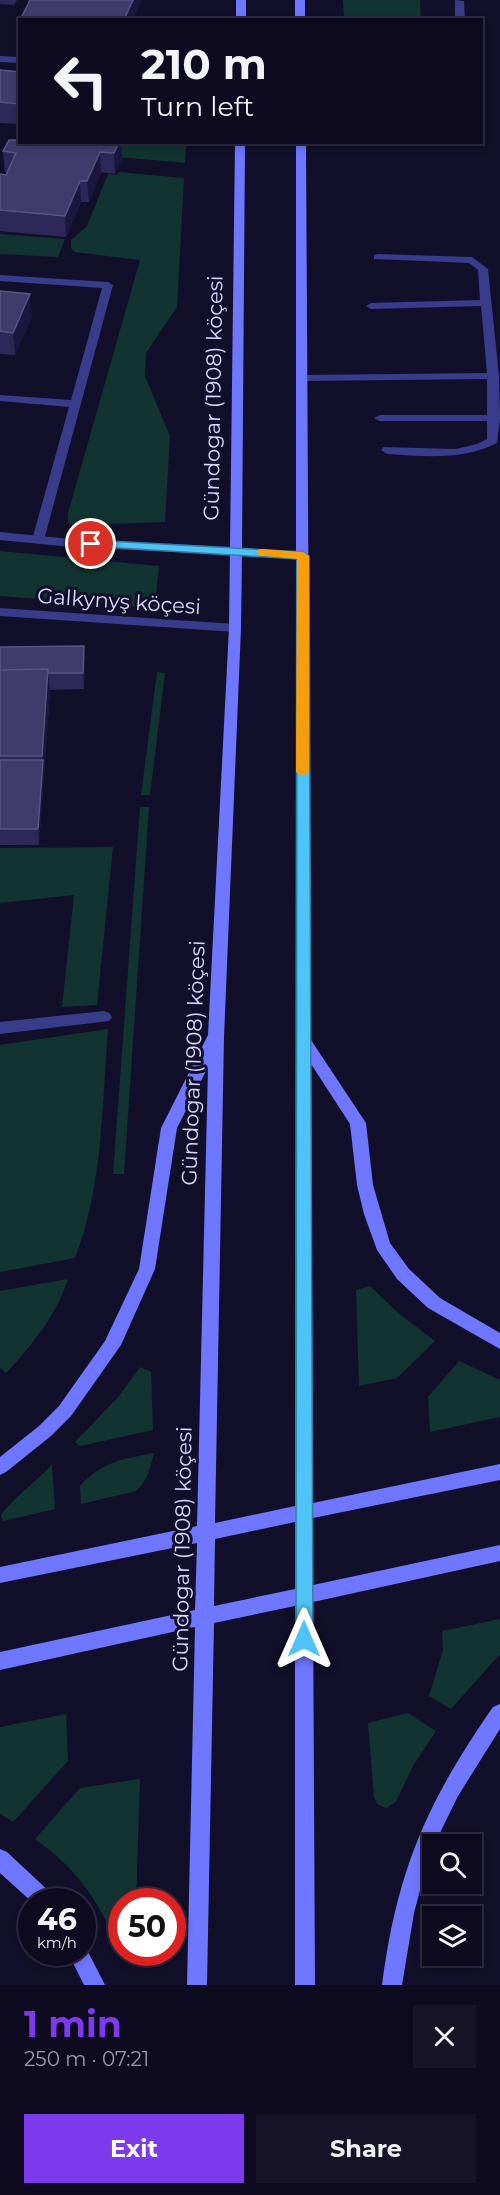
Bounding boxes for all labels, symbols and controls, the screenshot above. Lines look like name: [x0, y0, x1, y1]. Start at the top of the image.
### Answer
text: 210 m: [141, 38, 267, 90]
icon: left: [42, 42, 120, 120]
text: Turn left: [141, 90, 254, 123]
street label: Gündogar (1908) köçesi: [198, 275, 228, 521]
pin: [65, 518, 116, 569]
icon: arrive: [74, 527, 107, 560]
street label: Galkynyş köçesi: [36, 583, 202, 619]
street label: Gündogar (1908) köçesi: [176, 940, 210, 1186]
street label: Gündogar (1908) köçesi: [167, 1426, 197, 1672]
position arrow: [272, 1607, 336, 1671]
map controls: [422, 1834, 482, 1966]
button: search: [422, 1834, 482, 1894]
speed limit sign: 50: [108, 1888, 186, 1966]
text: 46: [37, 1901, 77, 1938]
button: layers: [422, 1906, 482, 1966]
text: km/h: [37, 1933, 77, 1952]
text: 1 min: [24, 2002, 122, 2046]
button: close: [413, 2005, 476, 2068]
text: 250 m · 07:21: [24, 2047, 149, 2071]
button: Exit: [24, 2114, 244, 2183]
button: Share: [256, 2114, 476, 2183]

